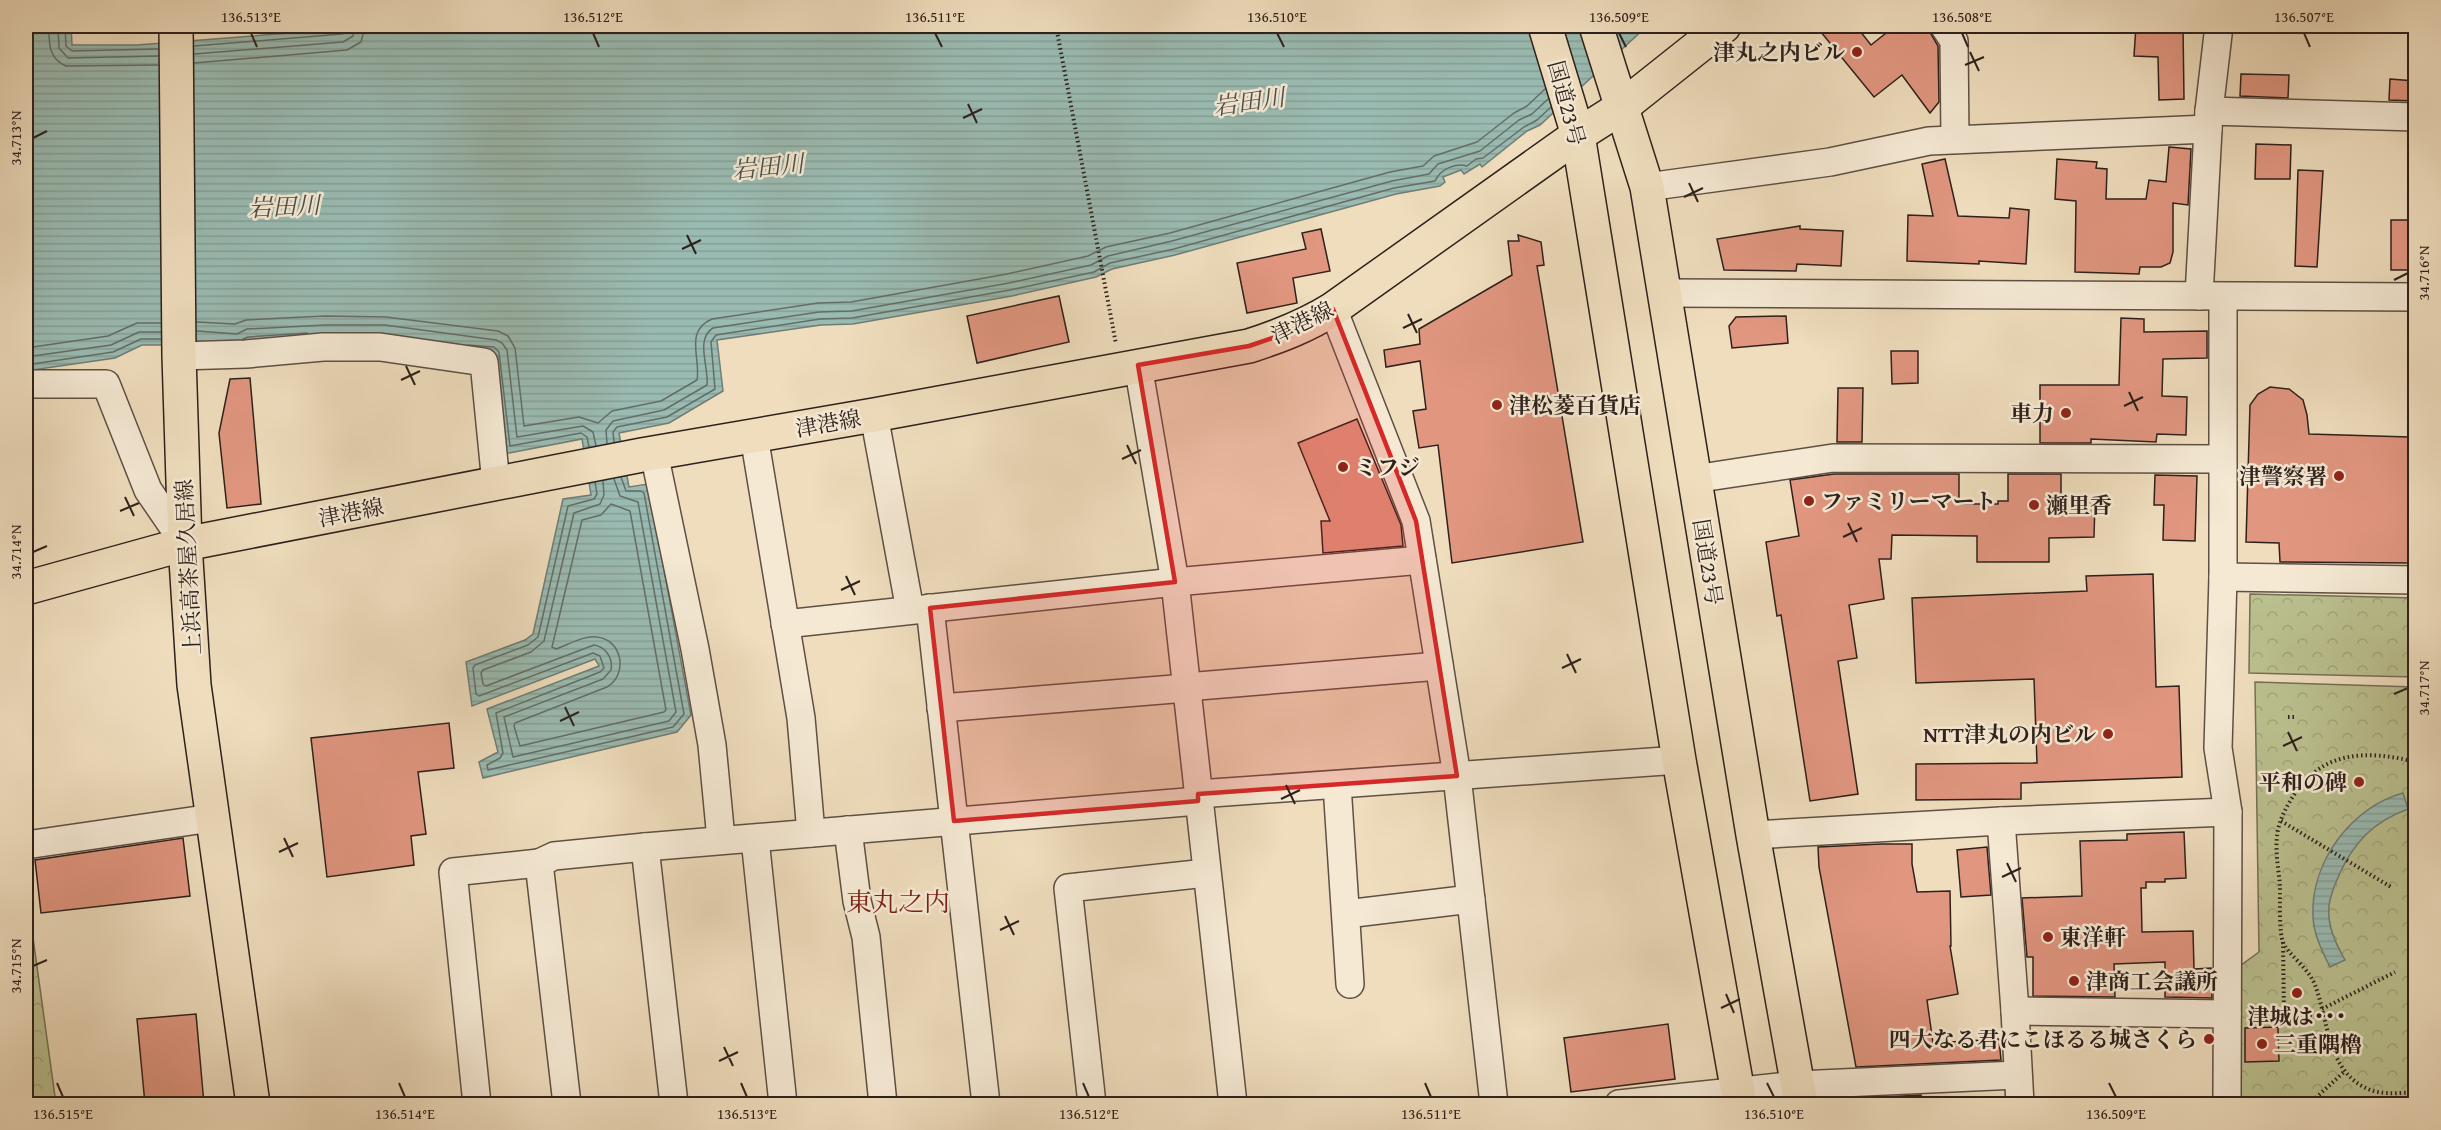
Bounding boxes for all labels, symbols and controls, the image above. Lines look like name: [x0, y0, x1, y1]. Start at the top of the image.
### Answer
text: 136.513°E: [221, 6, 281, 27]
text: 136.512°E: [563, 6, 623, 27]
text: 136.511°E: [905, 6, 965, 27]
text: 136.510°E: [1247, 6, 1307, 27]
text: 136.509°E: [1589, 6, 1649, 27]
text: 136.508°E: [1932, 6, 1992, 27]
text: 136.507°E: [2274, 6, 2334, 27]
place label: 津丸之内ビル: [1713, 36, 1845, 68]
marker: 津丸之内ビル: [1850, 45, 1864, 59]
street label: 国道23号: [1540, 57, 1594, 149]
water label: 岩田川: [1211, 79, 1290, 124]
text: 34.713°N: [5, 110, 26, 165]
water label: 岩田川: [730, 145, 809, 188]
water label: 岩田川: [247, 187, 324, 226]
text: 34.716°N: [2413, 245, 2434, 300]
street label: 津港線: [1265, 293, 1339, 351]
place label: 津松菱百貨店: [1509, 389, 1641, 421]
place label: 車力: [2010, 397, 2054, 429]
marker: 津松菱百貨店: [1490, 398, 1504, 412]
street label: 津港線: [793, 402, 863, 444]
marker: 車力: [2059, 406, 2073, 420]
place label: ミフジ: [1355, 451, 1420, 483]
marker: ミフジ: [1336, 460, 1350, 474]
place label: 津警察署: [2239, 460, 2327, 492]
marker: 津警察署: [2332, 469, 2346, 483]
street label: 上浜高茶屋久居線: [167, 478, 209, 656]
place label: ファミリーマート: [1821, 485, 1997, 517]
place label: 瀬里香: [2046, 489, 2112, 521]
street label: 津港線: [316, 490, 386, 534]
marker: ファミリーマート: [1802, 494, 1816, 508]
marker: 瀬里香: [2027, 498, 2041, 512]
street label: 国道23号: [1685, 516, 1731, 608]
text: 34.714°N: [5, 524, 26, 579]
text: 34.717°N: [2413, 660, 2434, 715]
place label: NTT津丸の内ビル: [1923, 718, 2096, 750]
marker: NTT津丸の内ビル: [2101, 727, 2115, 741]
place label: 平和の碑: [2259, 766, 2347, 798]
marker: 平和の碑: [2352, 775, 2366, 789]
district label: 東丸之内: [846, 882, 950, 921]
place label: 東洋軒: [2060, 921, 2126, 953]
marker: 東洋軒: [2041, 930, 2055, 944]
text: 34.715°N: [5, 938, 26, 993]
place label: 津商工会議所: [2086, 965, 2218, 997]
marker: 津商工会議所: [2067, 974, 2081, 988]
marker: 津城は･･･: [2290, 986, 2304, 1000]
place label: 津城は･･･: [2247, 1000, 2347, 1032]
place label: 四大なる君にこほるる城さくら: [1889, 1023, 2197, 1055]
place label: 三重隅櫓: [2274, 1028, 2362, 1060]
marker: 四大なる君にこほるる城さくら: [2202, 1032, 2216, 1046]
marker: 三重隅櫓: [2255, 1037, 2269, 1051]
text: 136.515°E: [33, 1103, 93, 1124]
text: 136.514°E: [375, 1103, 435, 1124]
text: 136.513°E: [717, 1103, 777, 1124]
text: 136.512°E: [1059, 1103, 1119, 1124]
text: 136.511°E: [1401, 1103, 1461, 1124]
text: 136.510°E: [1744, 1103, 1804, 1124]
text: 136.509°E: [2086, 1103, 2146, 1124]

